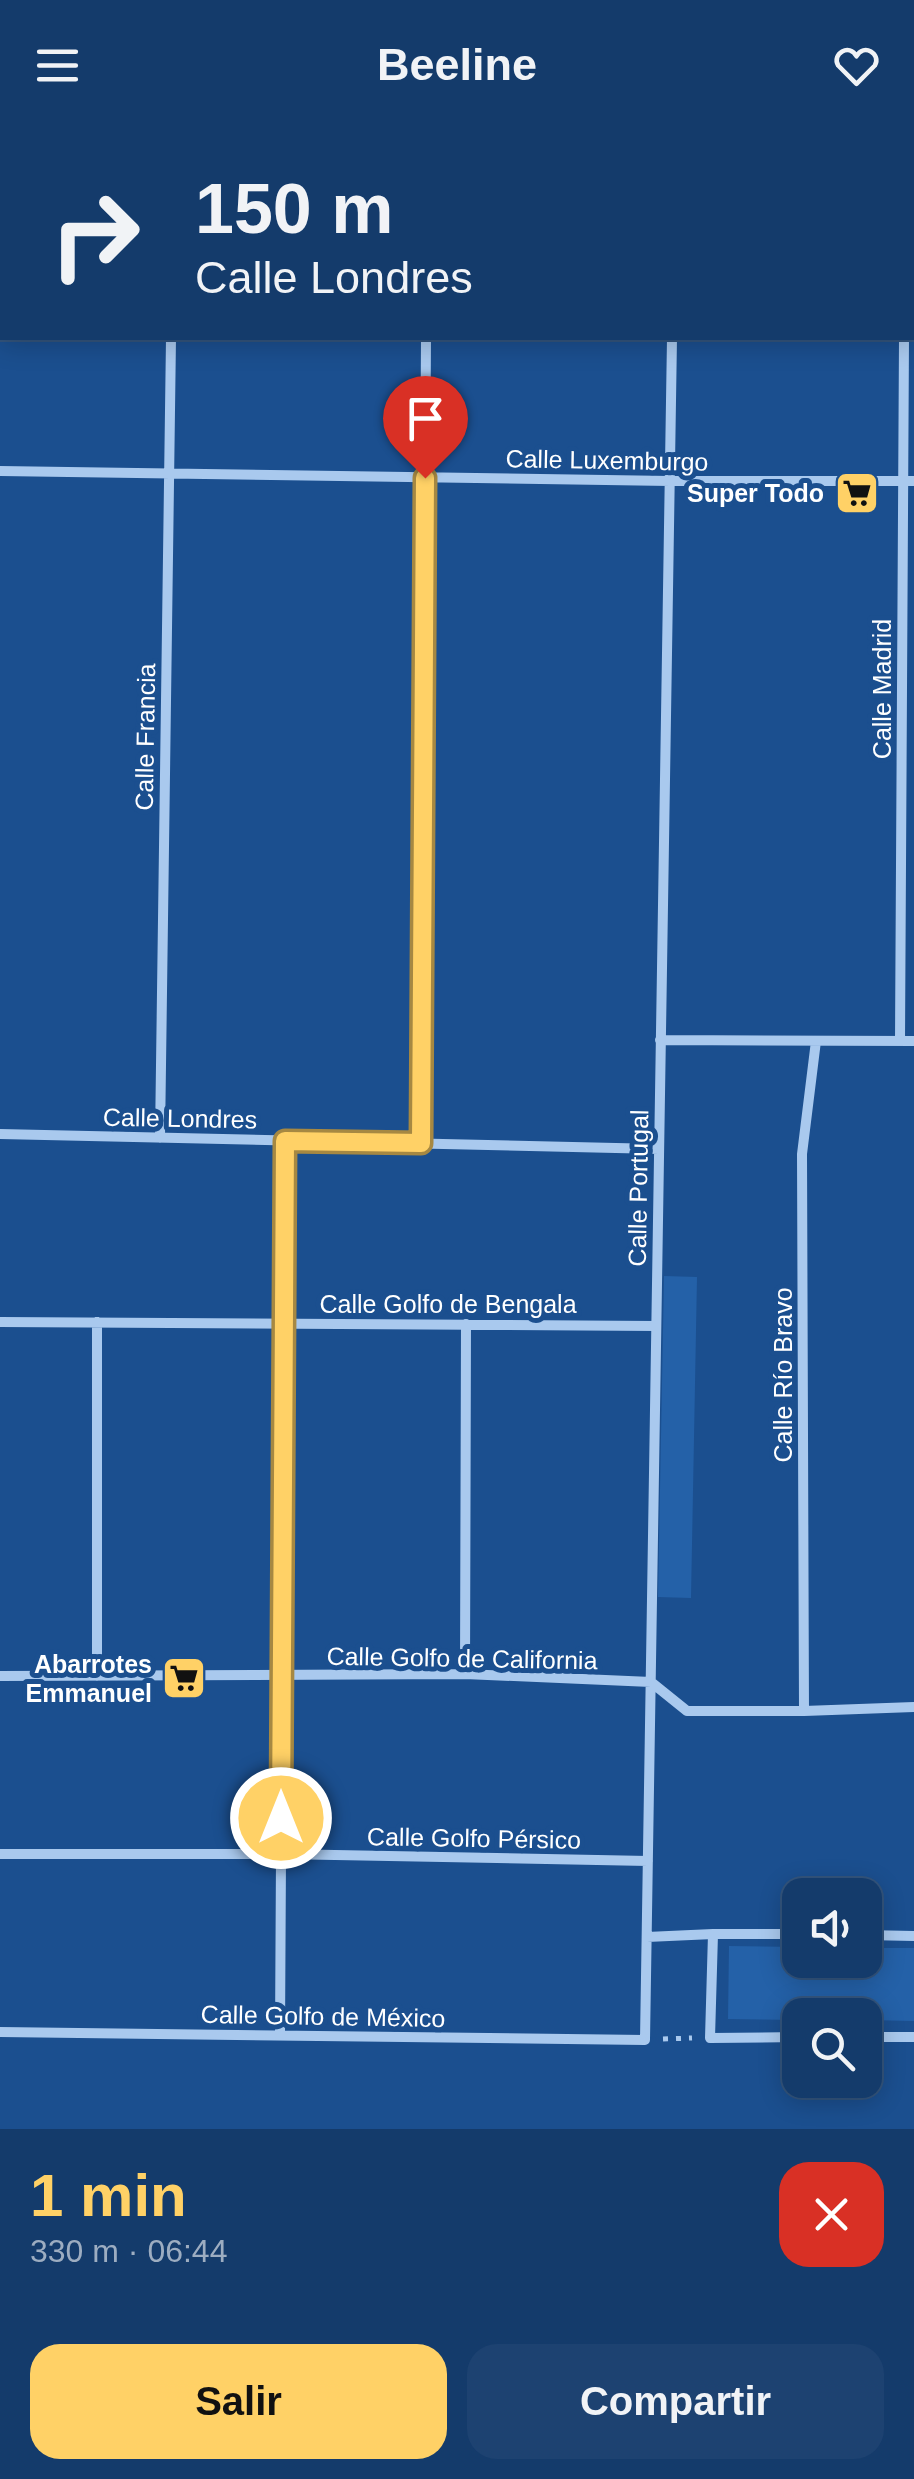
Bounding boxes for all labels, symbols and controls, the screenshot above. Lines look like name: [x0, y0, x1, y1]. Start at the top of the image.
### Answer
icon: menu: [30, 38, 85, 93]
icon: heart: [829, 38, 884, 93]
text: Beeline: [377, 39, 537, 90]
icon: right: [30, 170, 160, 300]
text: 150 m: [195, 170, 393, 248]
text: Calle Londres: [195, 252, 473, 303]
pin: [383, 376, 468, 479]
icon: arrive: [398, 391, 453, 446]
street label: Calle Luxemburgo: [505, 444, 709, 476]
supermarket icon: Super Todo: [834, 470, 880, 516]
place label: Super Todo: [687, 479, 824, 507]
street label: Calle Madrid: [868, 619, 896, 759]
street label: Calle Francia: [130, 663, 160, 811]
street label: Calle Londres: [103, 1103, 257, 1133]
street label: Calle Portugal: [623, 1109, 653, 1267]
street label: Calle Río Bravo: [769, 1287, 797, 1463]
street label: Calle Golfo de Bengala: [319, 1290, 577, 1318]
street label: Calle Golfo de California: [326, 1642, 598, 1674]
place label: Abarrotes Emmanuel: [26, 1650, 152, 1707]
supermarket icon: Abarrotes Emmanuel: [161, 1655, 207, 1701]
position arrow: [229, 1766, 333, 1870]
street label: Calle Golfo Pérsico: [367, 1822, 581, 1854]
map controls: [782, 1878, 882, 2098]
button: sound: [782, 1878, 882, 1978]
button: search: [782, 1998, 882, 2098]
street label: Calle Golfo de México: [200, 2000, 446, 2032]
text: 1 min: [30, 2162, 187, 2229]
button: close: [779, 2162, 884, 2267]
text: 330 m · 06:44: [30, 2233, 227, 2269]
button: Salir: [30, 2344, 447, 2459]
button: Compartir: [467, 2344, 884, 2459]

